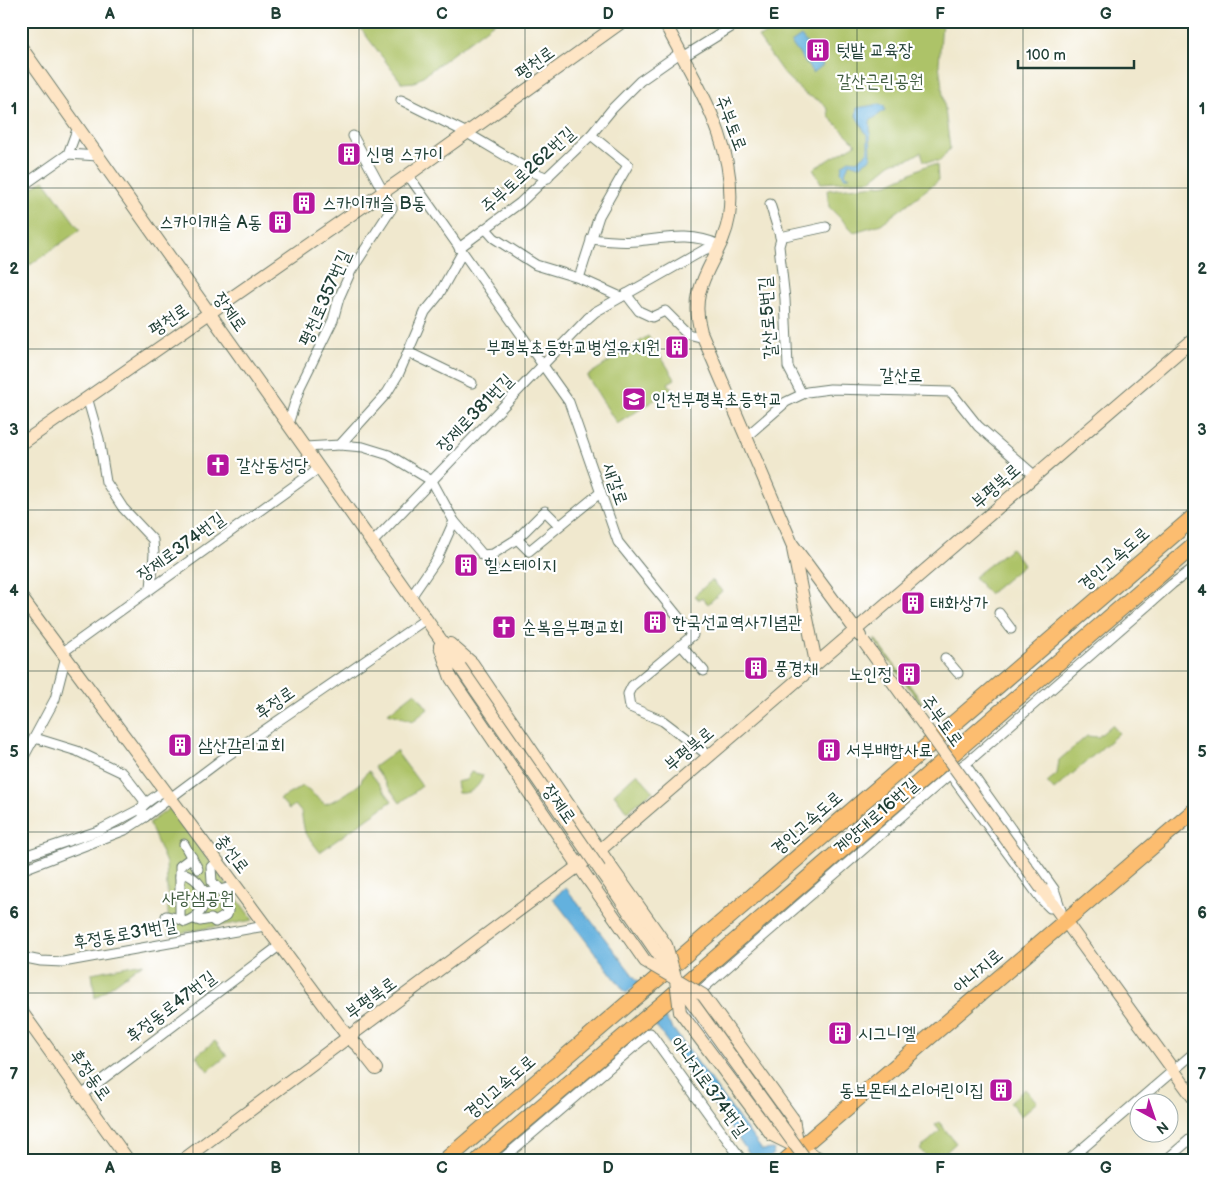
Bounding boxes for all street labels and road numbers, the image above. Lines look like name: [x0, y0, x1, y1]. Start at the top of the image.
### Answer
street label: 평천로: [511, 42, 559, 84]
street label: 주부토로: [711, 92, 751, 154]
street label: 주부토로262번길: [477, 122, 580, 218]
street label: 평천로357번길: [295, 246, 356, 349]
street label: 갈산로5번길: [755, 275, 781, 360]
street label: 장제로: [209, 288, 251, 336]
street label: 평천로: [145, 299, 193, 341]
street label: 갈산로: [879, 365, 923, 386]
street label: 장제로381번길: [432, 369, 518, 457]
street label: 부평북로: [967, 459, 1025, 513]
street label: 새갈로: [598, 460, 632, 508]
street label: 장제로374번길: [133, 508, 229, 586]
street label: 경인고속도로: [1074, 523, 1154, 595]
street label: 후정로: [251, 682, 299, 724]
street label: 주부토로: [916, 691, 968, 751]
street label: 부평북로: [660, 722, 718, 776]
street label: 계양대로16번길: [830, 773, 923, 858]
street label: 장제로: [538, 780, 580, 828]
street label: 경인고속도로: [767, 787, 847, 859]
street label: 충선로: [211, 830, 253, 878]
street label: 후정동로31번길: [71, 914, 179, 953]
street label: 아나지로: [949, 944, 1007, 998]
street label: 후정동로47번길: [122, 966, 220, 1048]
street label: 부평북로: [341, 972, 401, 1024]
street label: 아나지로374번길: [666, 1033, 752, 1141]
street label: 후정동로: [65, 1045, 115, 1105]
street label: 경인고속도로: [460, 1051, 540, 1123]

